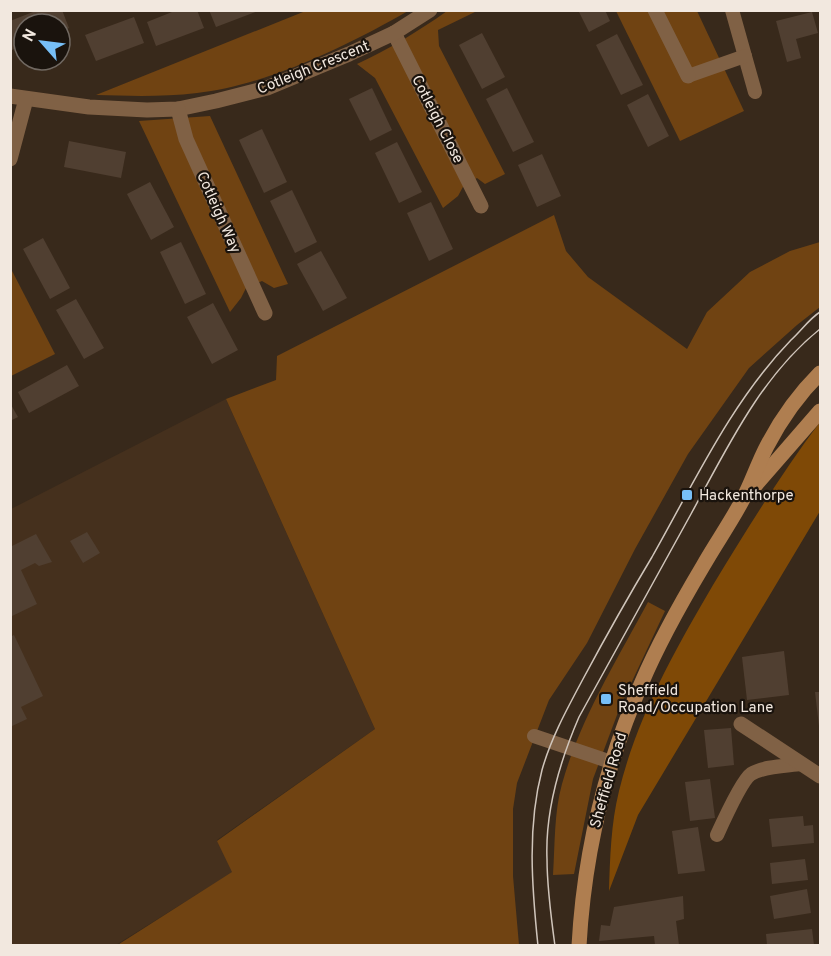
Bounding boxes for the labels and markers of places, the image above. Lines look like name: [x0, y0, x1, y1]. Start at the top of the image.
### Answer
place label: Hackenthorpe: [699, 487, 794, 506]
marker: Hackenthorpe: [680, 488, 694, 502]
place label: Sheffield Road/Occupation Lane: [618, 682, 773, 718]
marker: Sheffield Road/Occupation Lane: [599, 692, 613, 706]

